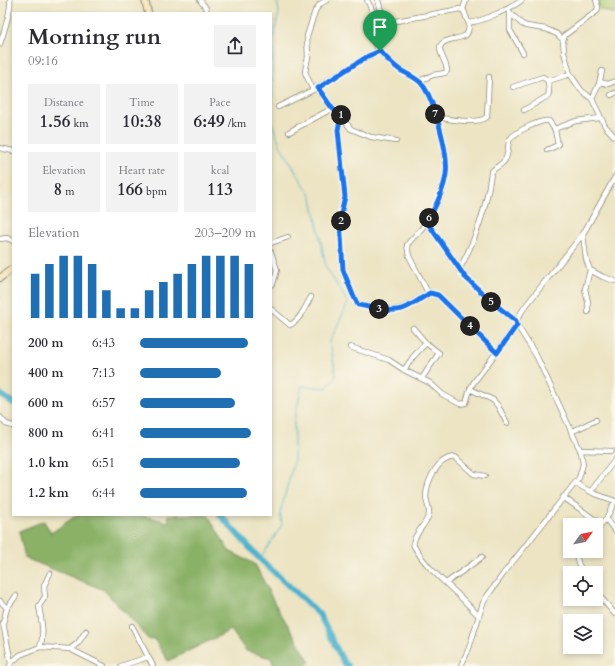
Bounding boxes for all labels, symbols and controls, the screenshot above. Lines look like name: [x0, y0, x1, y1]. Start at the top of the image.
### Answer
pin: [363, 10, 397, 51]
icon: arrive: [369, 16, 391, 38]
text: Morning run: [28, 22, 161, 52]
button: share: [214, 25, 256, 67]
text: 09:16: [28, 52, 58, 70]
text: Distance: [44, 95, 84, 110]
text: Time: [129, 95, 155, 110]
text: Pace: [209, 95, 231, 110]
pin: 7: [425, 104, 445, 124]
pin: 1: [331, 105, 351, 125]
text: 7: [432, 106, 438, 121]
text: 1: [338, 107, 344, 122]
text: 1.56: [39, 110, 70, 133]
text: 10:38: [122, 110, 162, 133]
text: 6:49: [194, 110, 225, 133]
text: km: [70, 116, 89, 131]
text: /km: [225, 116, 246, 131]
text: Elevation: [42, 163, 86, 178]
text: Heart rate: [119, 163, 165, 178]
text: kcal: [211, 163, 229, 178]
text: 8: [54, 178, 62, 201]
text: 166: [117, 178, 143, 201]
text: 113: [207, 178, 233, 201]
text: m: [62, 184, 74, 199]
text: bpm: [143, 184, 167, 199]
pin: 6: [419, 208, 439, 228]
text: 6: [426, 210, 432, 225]
pin: 2: [331, 211, 351, 231]
text: 2: [338, 213, 344, 228]
text: Elevation: [28, 224, 80, 242]
text: 203–209 m: [194, 224, 256, 242]
pin: 5: [481, 292, 501, 312]
text: 5: [488, 294, 494, 309]
pin: 3: [369, 299, 389, 319]
text: 3: [376, 301, 382, 316]
pin: 4: [460, 316, 480, 336]
text: 4: [467, 318, 473, 333]
text: 200 m: [28, 334, 63, 352]
text: 6:43: [92, 334, 115, 352]
text: 400 m: [28, 364, 63, 382]
text: 7:13: [92, 364, 115, 382]
text: 600 m: [28, 394, 63, 412]
text: 6:57: [92, 394, 115, 412]
text: 800 m: [28, 424, 63, 442]
text: 6:41: [92, 424, 115, 442]
text: 1.0 km: [28, 454, 69, 472]
text: 6:51: [92, 454, 115, 472]
text: 1.2 km: [28, 484, 69, 502]
text: 6:44: [92, 484, 115, 502]
north arrow: [563, 518, 603, 558]
map controls: [563, 518, 603, 654]
button: locate: [563, 566, 603, 606]
button: layers: [563, 614, 603, 654]

